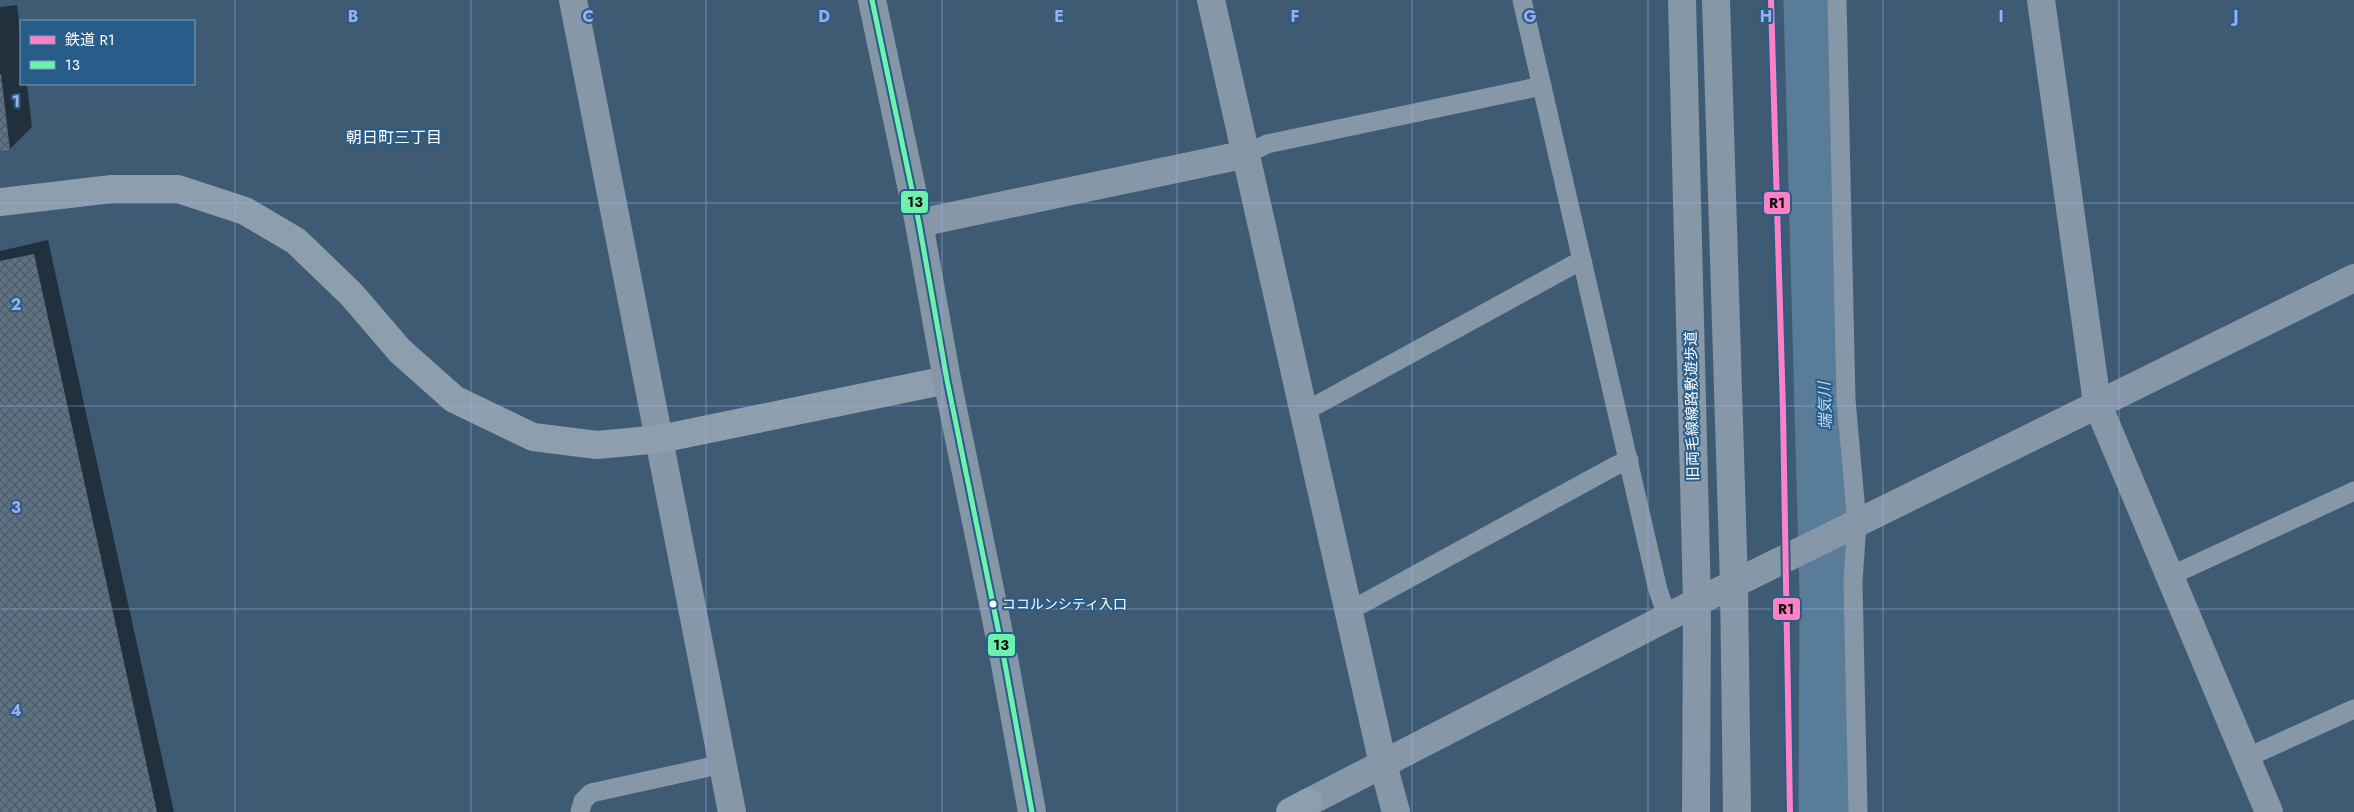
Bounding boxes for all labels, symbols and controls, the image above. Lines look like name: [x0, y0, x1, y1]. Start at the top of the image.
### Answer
text: B: [348, 5, 358, 28]
text: C: [582, 5, 594, 28]
text: D: [818, 5, 830, 28]
text: E: [1054, 5, 1064, 28]
text: F: [1291, 5, 1299, 28]
text: G: [1523, 5, 1537, 28]
text: H: [1760, 5, 1772, 28]
text: I: [1998, 5, 2004, 28]
text: J: [2230, 5, 2239, 28]
legend: [20, 20, 195, 85]
text: 鉄道 R1: [65, 29, 115, 51]
text: 13: [65, 54, 80, 76]
text: 1: [12, 90, 20, 113]
district label: 朝日町三丁目: [346, 126, 442, 149]
line badge: 13: [900, 190, 929, 214]
line badge: R1: [1763, 191, 1791, 215]
text: 13: [907, 192, 923, 212]
text: R1: [1769, 193, 1785, 213]
text: 2: [11, 293, 21, 316]
street label: 旧両毛線線路敷遊歩道: [1680, 331, 1704, 481]
water label: 端気川: [1813, 380, 1837, 430]
text: 3: [11, 496, 21, 519]
place label: ココルンシティ入口: [1002, 594, 1127, 614]
line badge: R1: [1772, 597, 1801, 621]
marker: ココルンシティ入口: [988, 599, 998, 609]
text: R1: [1778, 599, 1794, 619]
line badge: 13: [987, 633, 1016, 657]
text: 13: [993, 635, 1009, 655]
text: 4: [10, 699, 22, 722]

